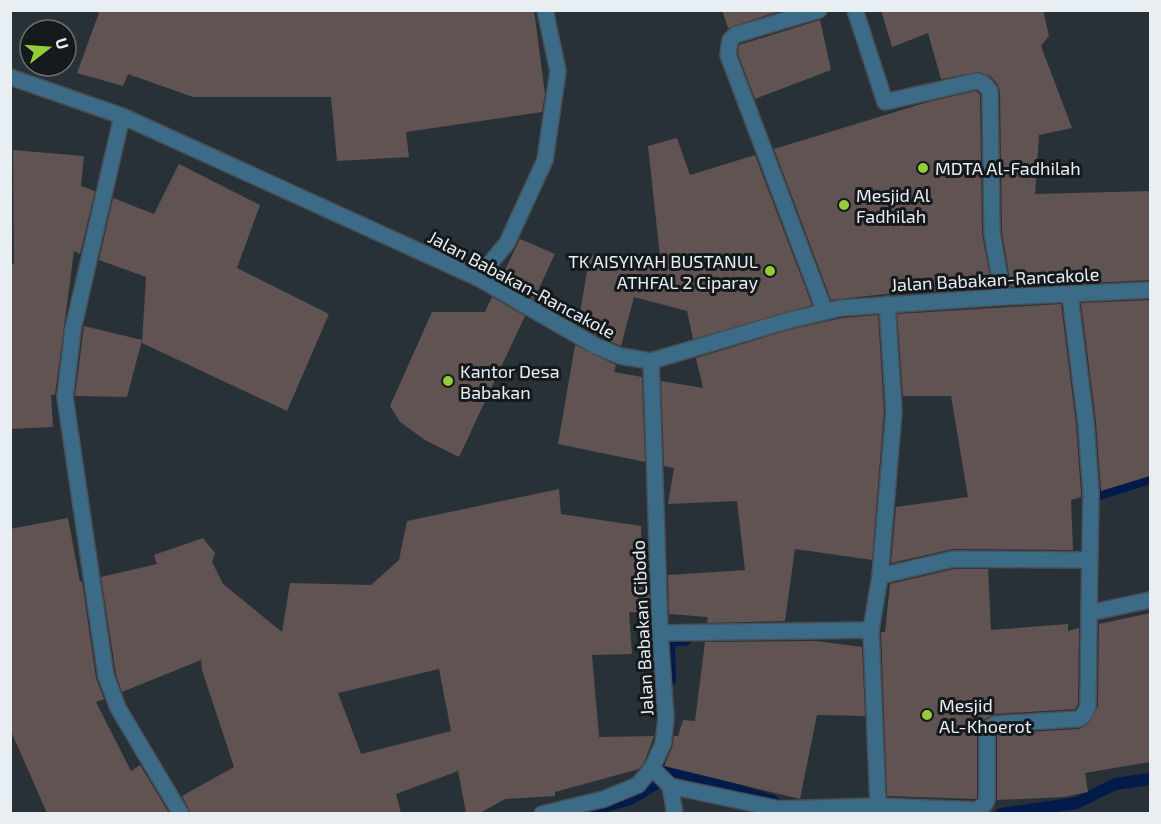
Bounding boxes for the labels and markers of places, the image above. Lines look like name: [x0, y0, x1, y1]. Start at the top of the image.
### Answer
place label: MDTA Al-Fadhilah: [935, 157, 1081, 179]
marker: MDTA Al-Fadhilah: [916, 161, 930, 175]
place label: Mesjid Al Fadhilah: [856, 184, 931, 227]
marker: Mesjid Al Fadhilah: [837, 198, 851, 212]
place label: TK AISYIYAH BUSTANUL ATHFAL 2 Ciparay: [568, 250, 758, 293]
marker: TK AISYIYAH BUSTANUL ATHFAL 2 Ciparay: [763, 264, 777, 278]
place label: Kantor Desa Babakan: [460, 360, 560, 403]
marker: Kantor Desa Babakan: [441, 374, 455, 388]
place label: Mesjid AL-Khoerot: [939, 694, 1032, 737]
marker: Mesjid AL-Khoerot: [920, 708, 934, 722]

